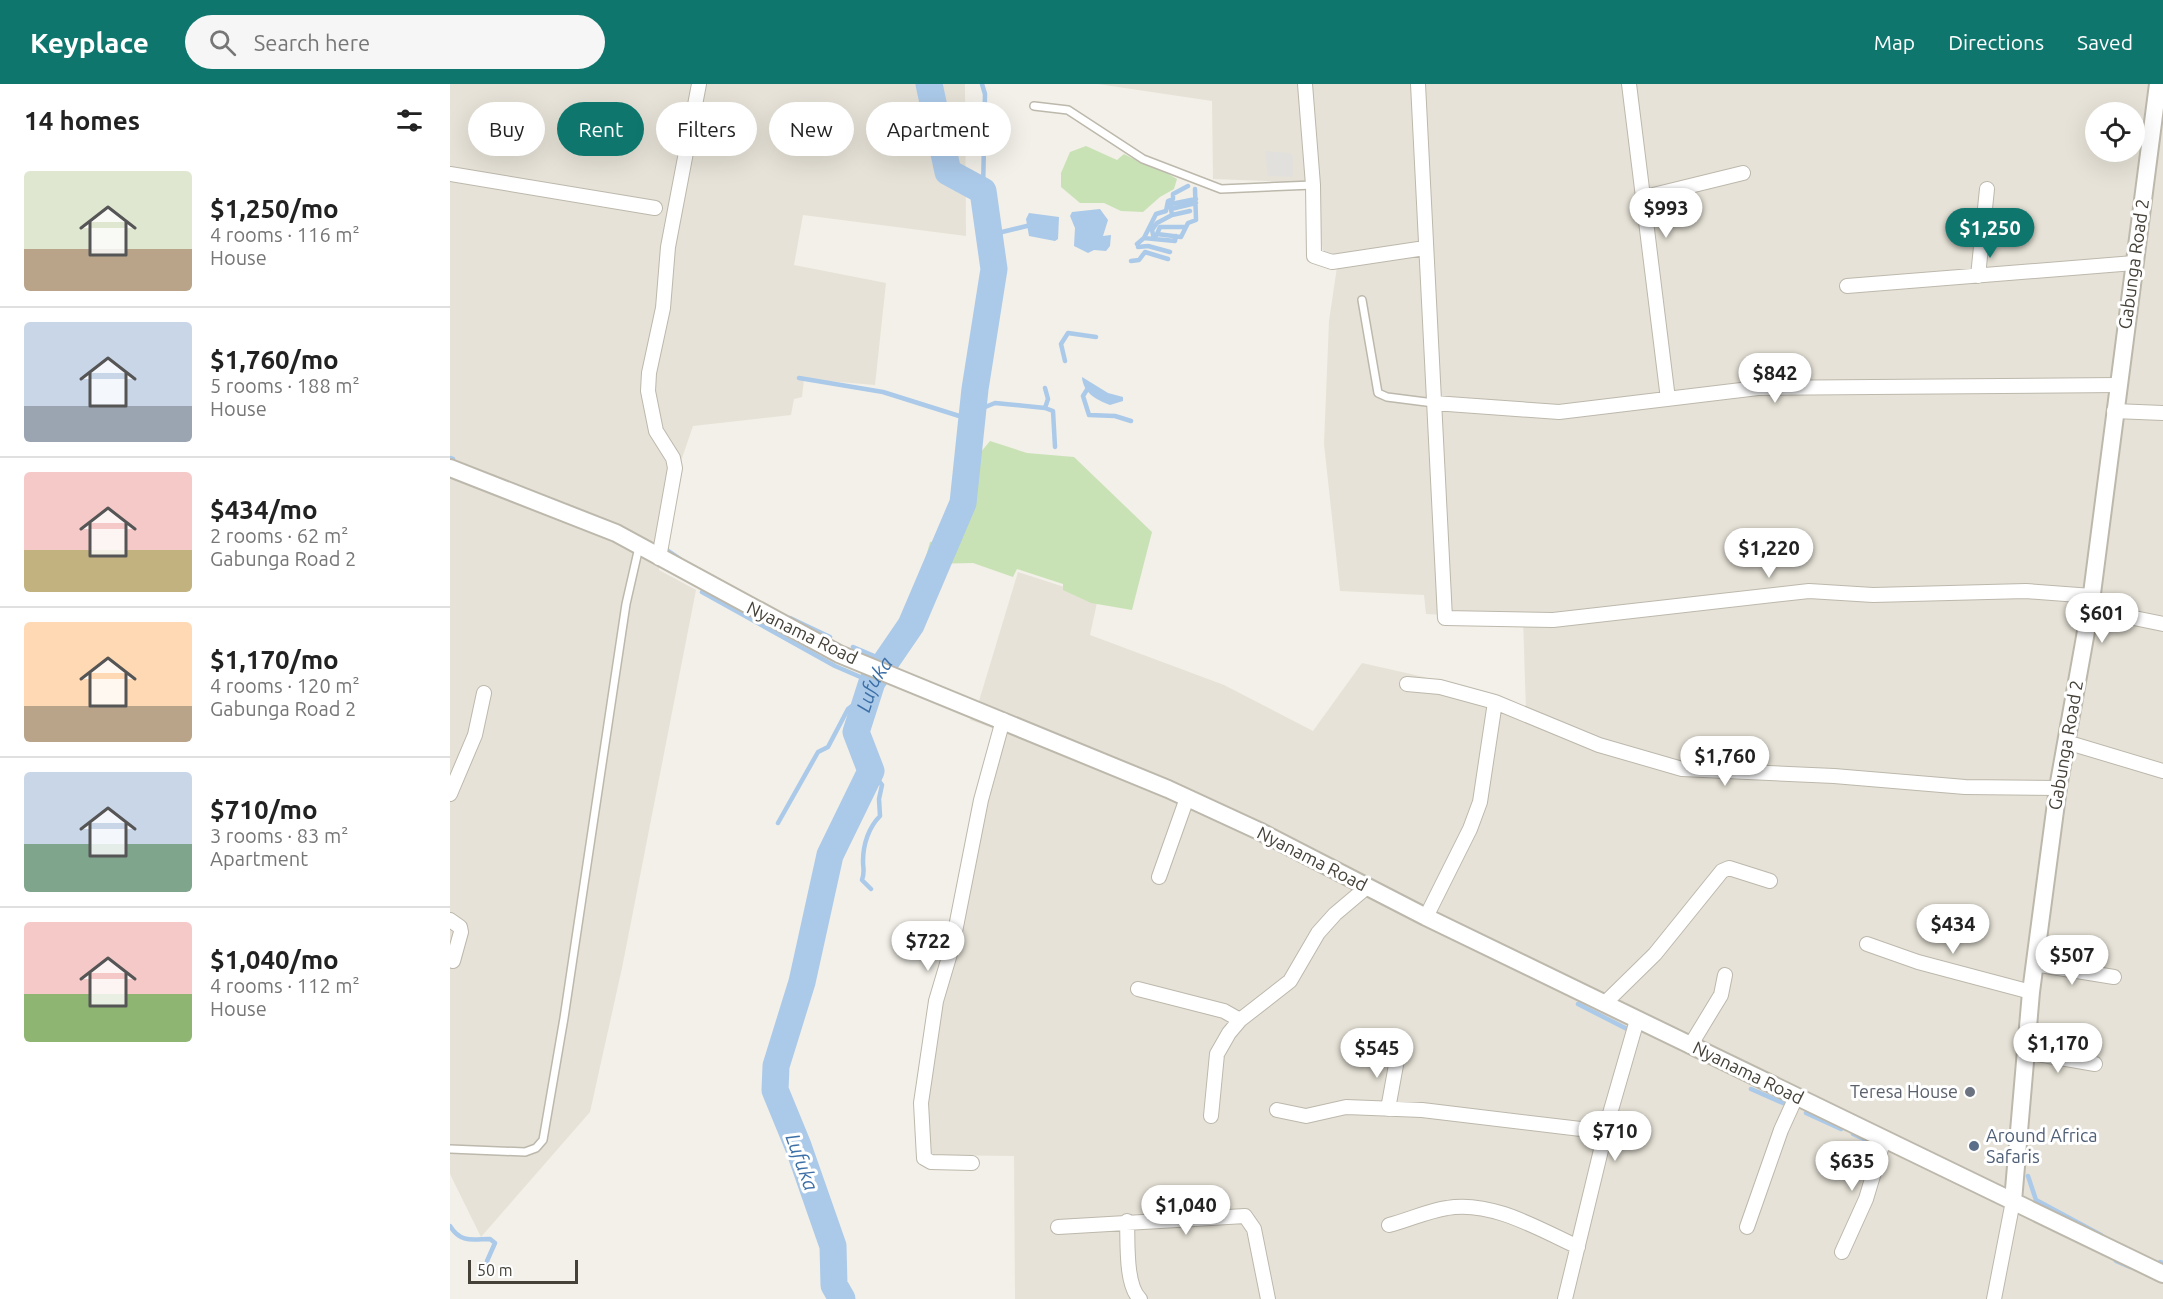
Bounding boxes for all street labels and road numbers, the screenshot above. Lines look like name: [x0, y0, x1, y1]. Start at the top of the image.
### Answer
street label: Gabunga Road 2: [2114, 197, 2152, 330]
street label: Nyanama Road: [744, 597, 861, 668]
street label: Gabunga Road 2: [2044, 678, 2086, 811]
street label: Nyanama Road: [1254, 822, 1371, 894]
street label: Nyanama Road: [1690, 1037, 1807, 1108]

